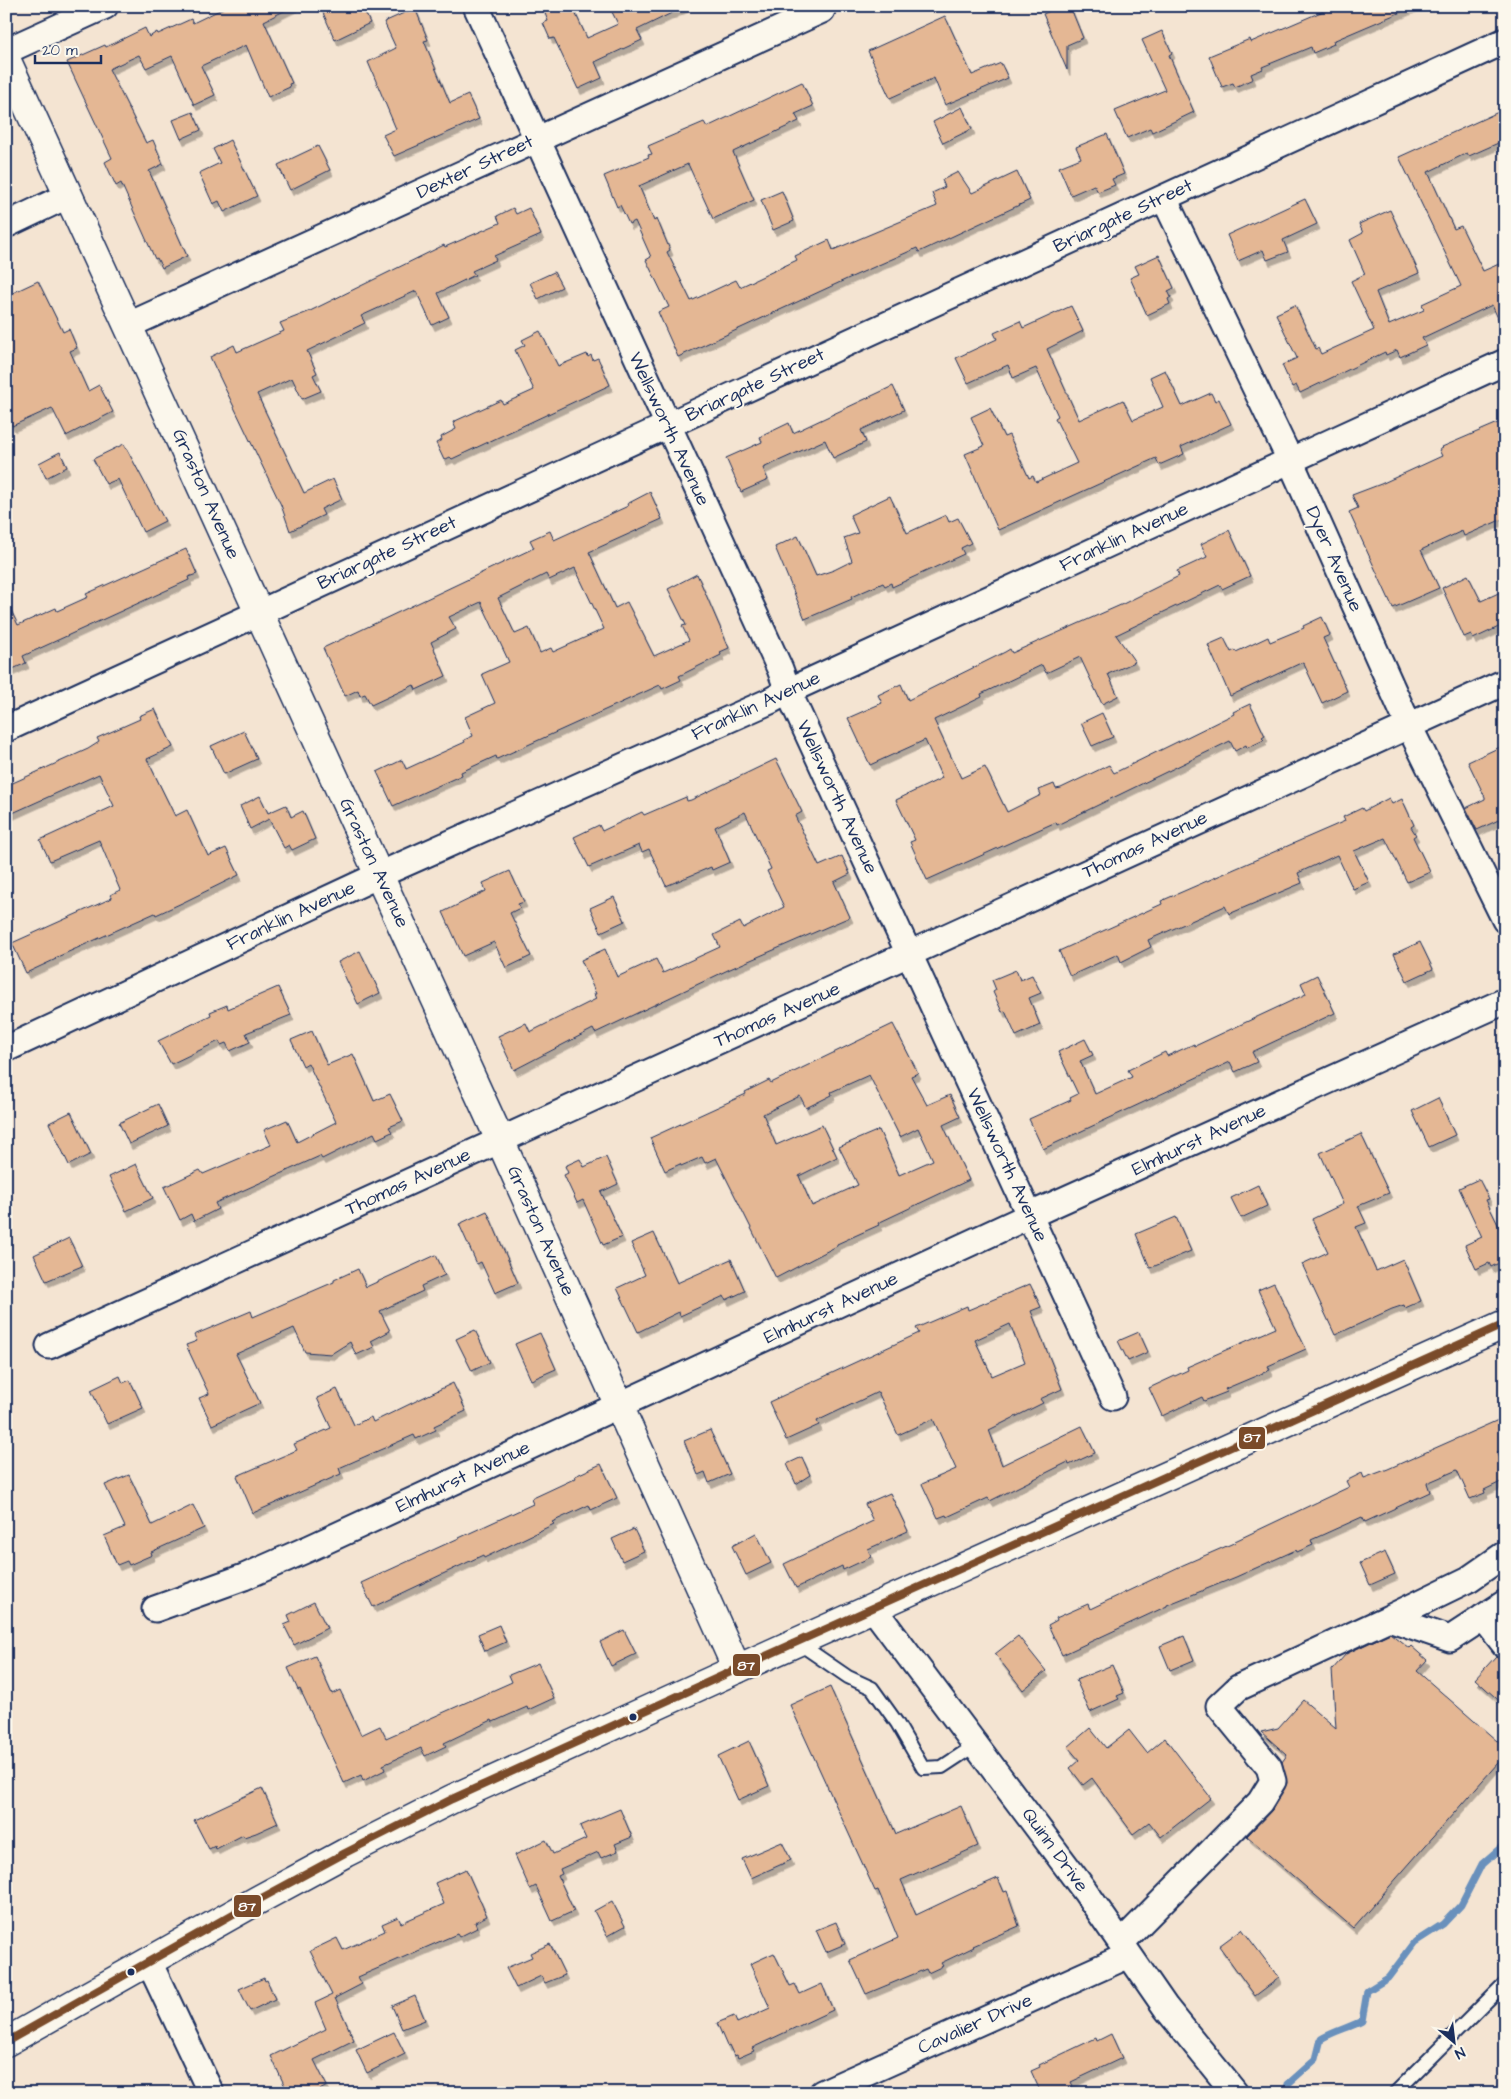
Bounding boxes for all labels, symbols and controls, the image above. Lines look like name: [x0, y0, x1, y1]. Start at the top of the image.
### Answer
scale bar: [35, 32, 101, 64]
text: 20 m: [42, 40, 78, 61]
street label: Dexter Street: [412, 128, 538, 206]
street label: Briargate Street: [1049, 172, 1198, 261]
street label: Briargate Street: [681, 341, 830, 430]
street label: Wellsworth Avenue: [622, 348, 716, 510]
street label: Graston Avenue: [165, 425, 247, 563]
street label: Franklin Avenue: [1055, 495, 1193, 579]
street label: Dyer Avenue: [1298, 502, 1369, 616]
street label: Briargate Street: [313, 509, 462, 598]
street label: Franklin Avenue: [687, 664, 825, 748]
street label: Wellsworth Avenue: [790, 716, 884, 878]
street label: Graston Avenue: [332, 794, 416, 932]
street label: Thomas Avenue: [1078, 804, 1212, 886]
street label: Franklin Avenue: [222, 874, 360, 958]
street label: Thomas Avenue: [710, 975, 844, 1055]
street label: Wellsworth Avenue: [960, 1084, 1054, 1246]
street label: Elmhurst Avenue: [1128, 1097, 1270, 1183]
street label: Thomas Avenue: [341, 1141, 475, 1223]
street label: Graston Avenue: [500, 1162, 582, 1300]
street label: Elmhurst Avenue: [760, 1265, 902, 1351]
line badge: 87: [1238, 1426, 1266, 1450]
text: 87: [1243, 1428, 1261, 1448]
street label: Elmhurst Avenue: [392, 1434, 534, 1520]
line badge: 87: [732, 1653, 761, 1677]
text: 87: [737, 1656, 755, 1676]
unlabelled marker: [628, 1712, 638, 1722]
street label: Quinn Drive: [1015, 1802, 1095, 1898]
line badge: 87: [233, 1894, 262, 1918]
text: 87: [238, 1897, 256, 1917]
unlabelled marker: [126, 1967, 136, 1977]
street label: Cavalier Drive: [913, 1987, 1037, 2061]
north arrow: [1428, 2016, 1478, 2066]
text: N: [1451, 2042, 1468, 2064]

